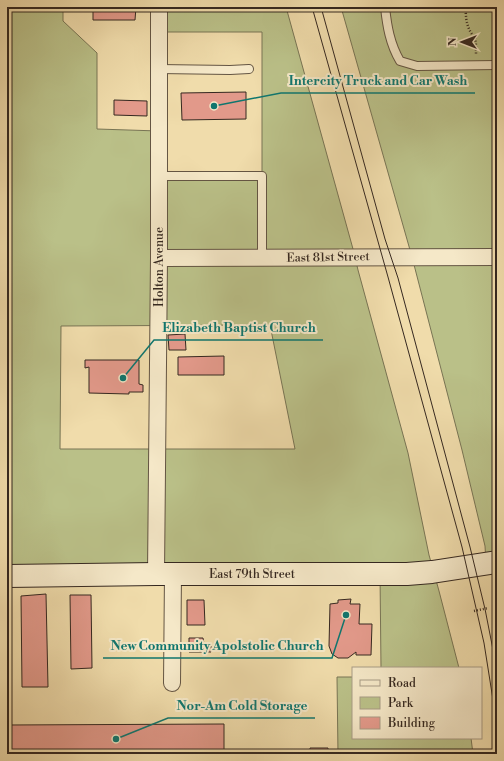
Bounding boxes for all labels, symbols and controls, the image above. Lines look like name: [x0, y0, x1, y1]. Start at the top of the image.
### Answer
north arrow: [442, 22, 482, 62]
text: N: [446, 37, 460, 46]
callout: Intercity Truck and Car Wash: [281, 68, 475, 93]
text: Intercity Truck and Car Wash: [289, 73, 467, 89]
street label: Holton Avenue: [152, 227, 167, 307]
street label: East 81st Street: [286, 249, 371, 266]
callout: Elizabeth Baptist Church: [154, 315, 323, 340]
text: Elizabeth Baptist Church: [162, 320, 316, 336]
street label: East 79th Street: [209, 567, 296, 582]
callout: New Community Apolstolic Church: [103, 633, 332, 658]
text: New Community Apolstolic Church: [110, 638, 324, 654]
legend: [352, 667, 482, 739]
text: Road: [388, 676, 416, 691]
callout: Nor-Am Cold Storage: [168, 693, 315, 718]
text: Park: [388, 696, 414, 711]
text: Nor-Am Cold Storage: [177, 698, 308, 714]
text: Building: [387, 716, 436, 731]

